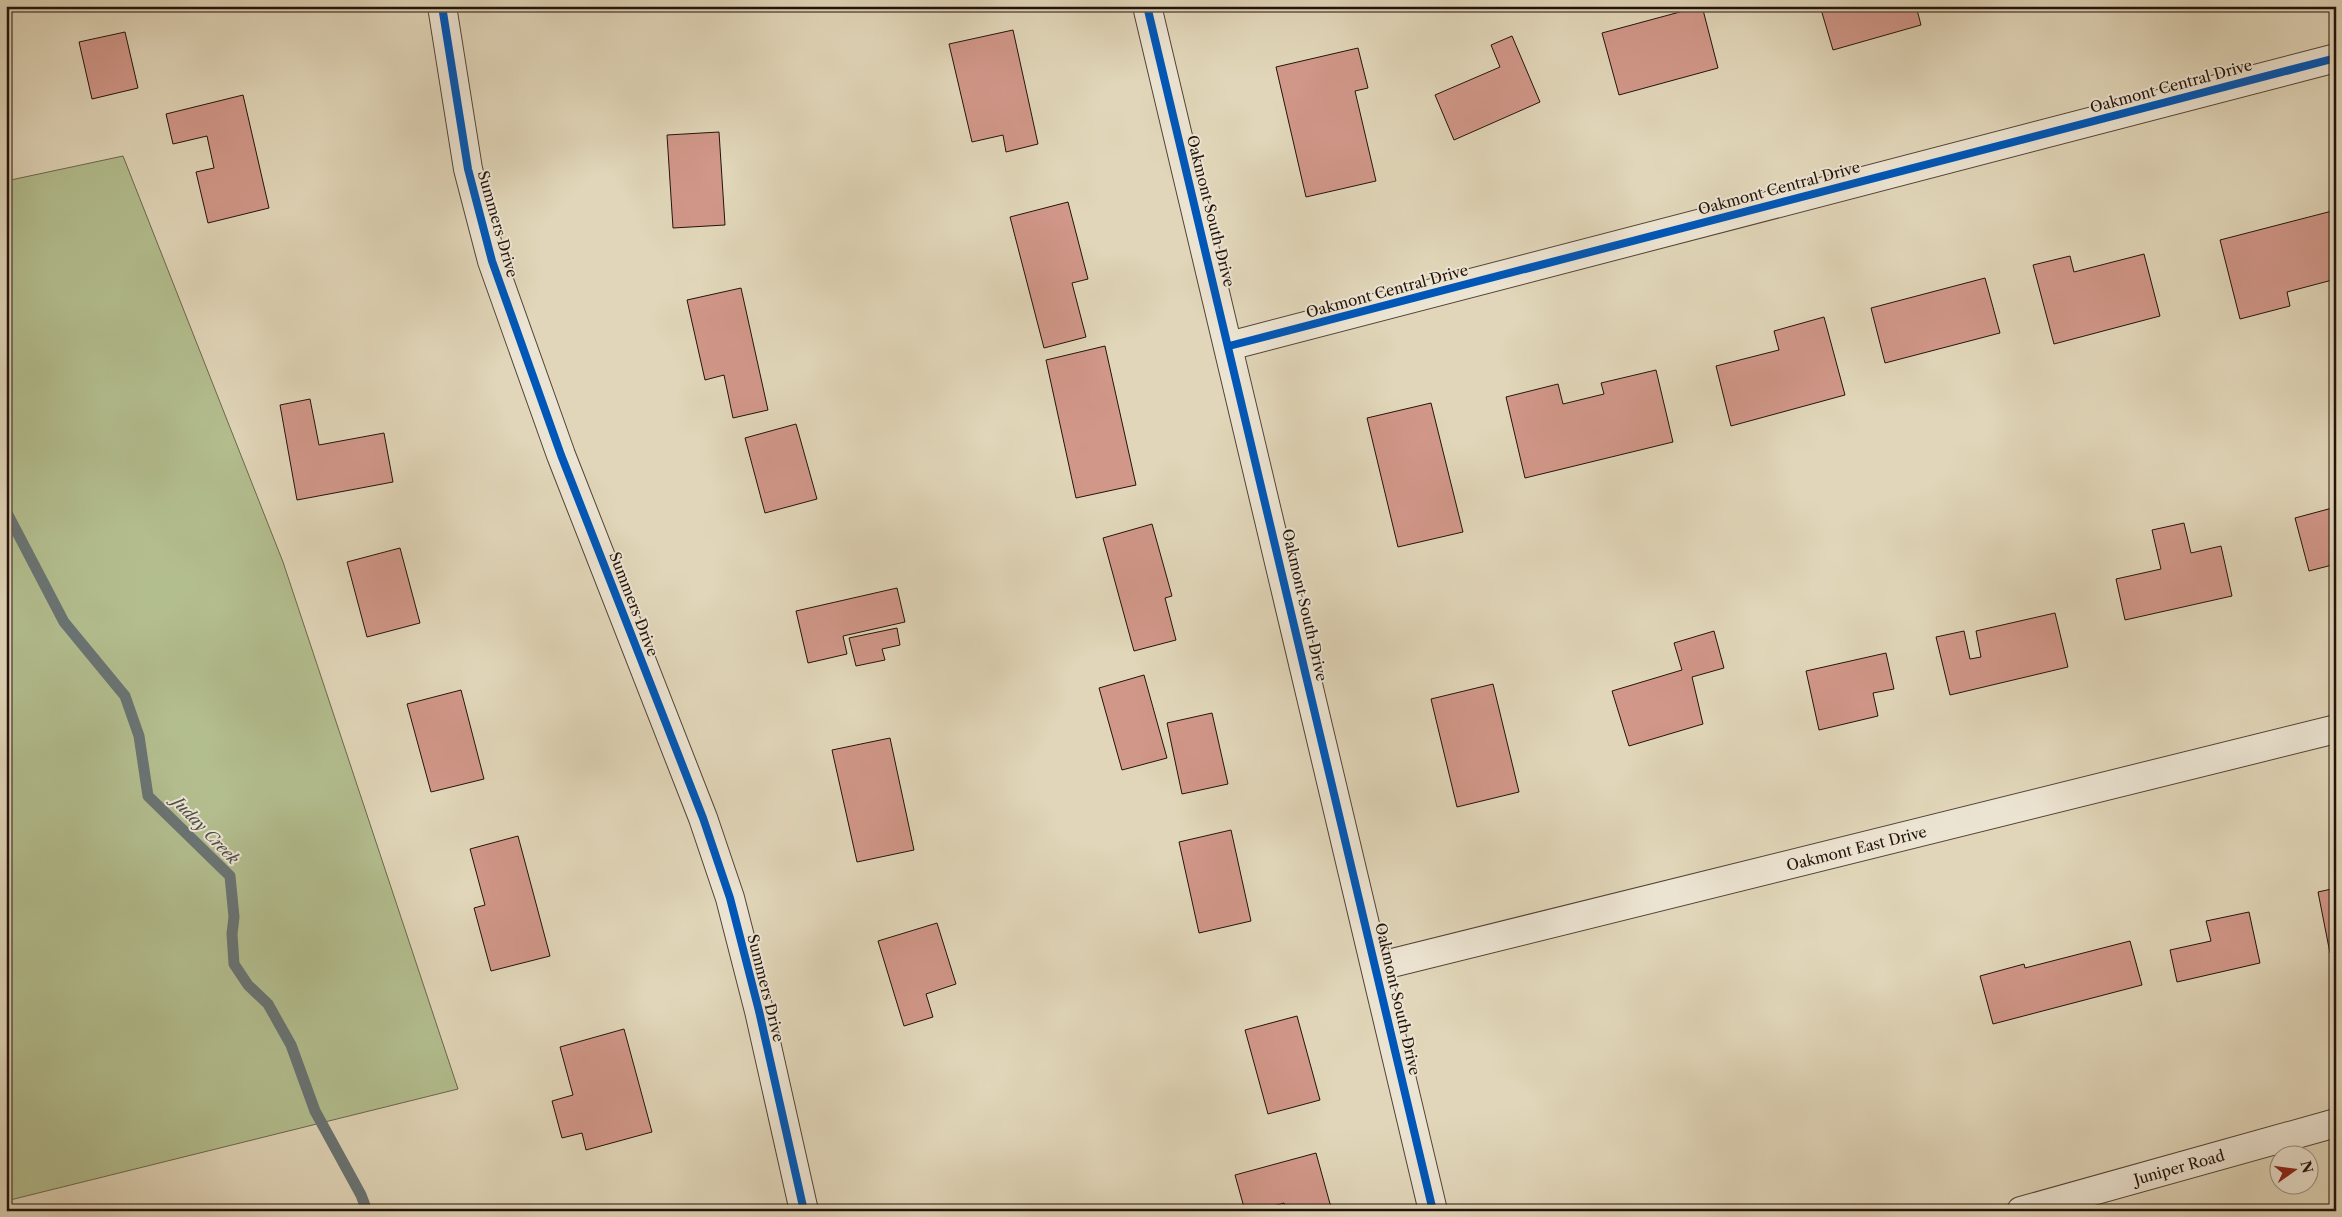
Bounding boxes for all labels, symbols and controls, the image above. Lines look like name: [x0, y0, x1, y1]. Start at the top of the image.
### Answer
street label: Oakmont Central Drive: [2088, 55, 2254, 117]
street label: Oakmont South Drive: [1183, 133, 1239, 289]
street label: Oakmont Central Drive: [1696, 157, 1862, 219]
street label: Summers Drive: [474, 168, 522, 280]
street label: Oakmont Central Drive: [1304, 260, 1470, 322]
street label: Oakmont South Drive: [1278, 527, 1332, 683]
street label: Summers Drive: [605, 549, 663, 659]
water label: Juday Creek: [165, 788, 244, 869]
street label: Oakmont East Drive: [1784, 821, 1929, 874]
street label: Oakmont South Drive: [1371, 921, 1425, 1077]
street label: Summers Drive: [743, 932, 789, 1044]
north arrow: [2270, 1144, 2320, 1194]
street label: Juniper Road: [2130, 1145, 2226, 1189]
text: N: [2296, 1159, 2317, 1175]

